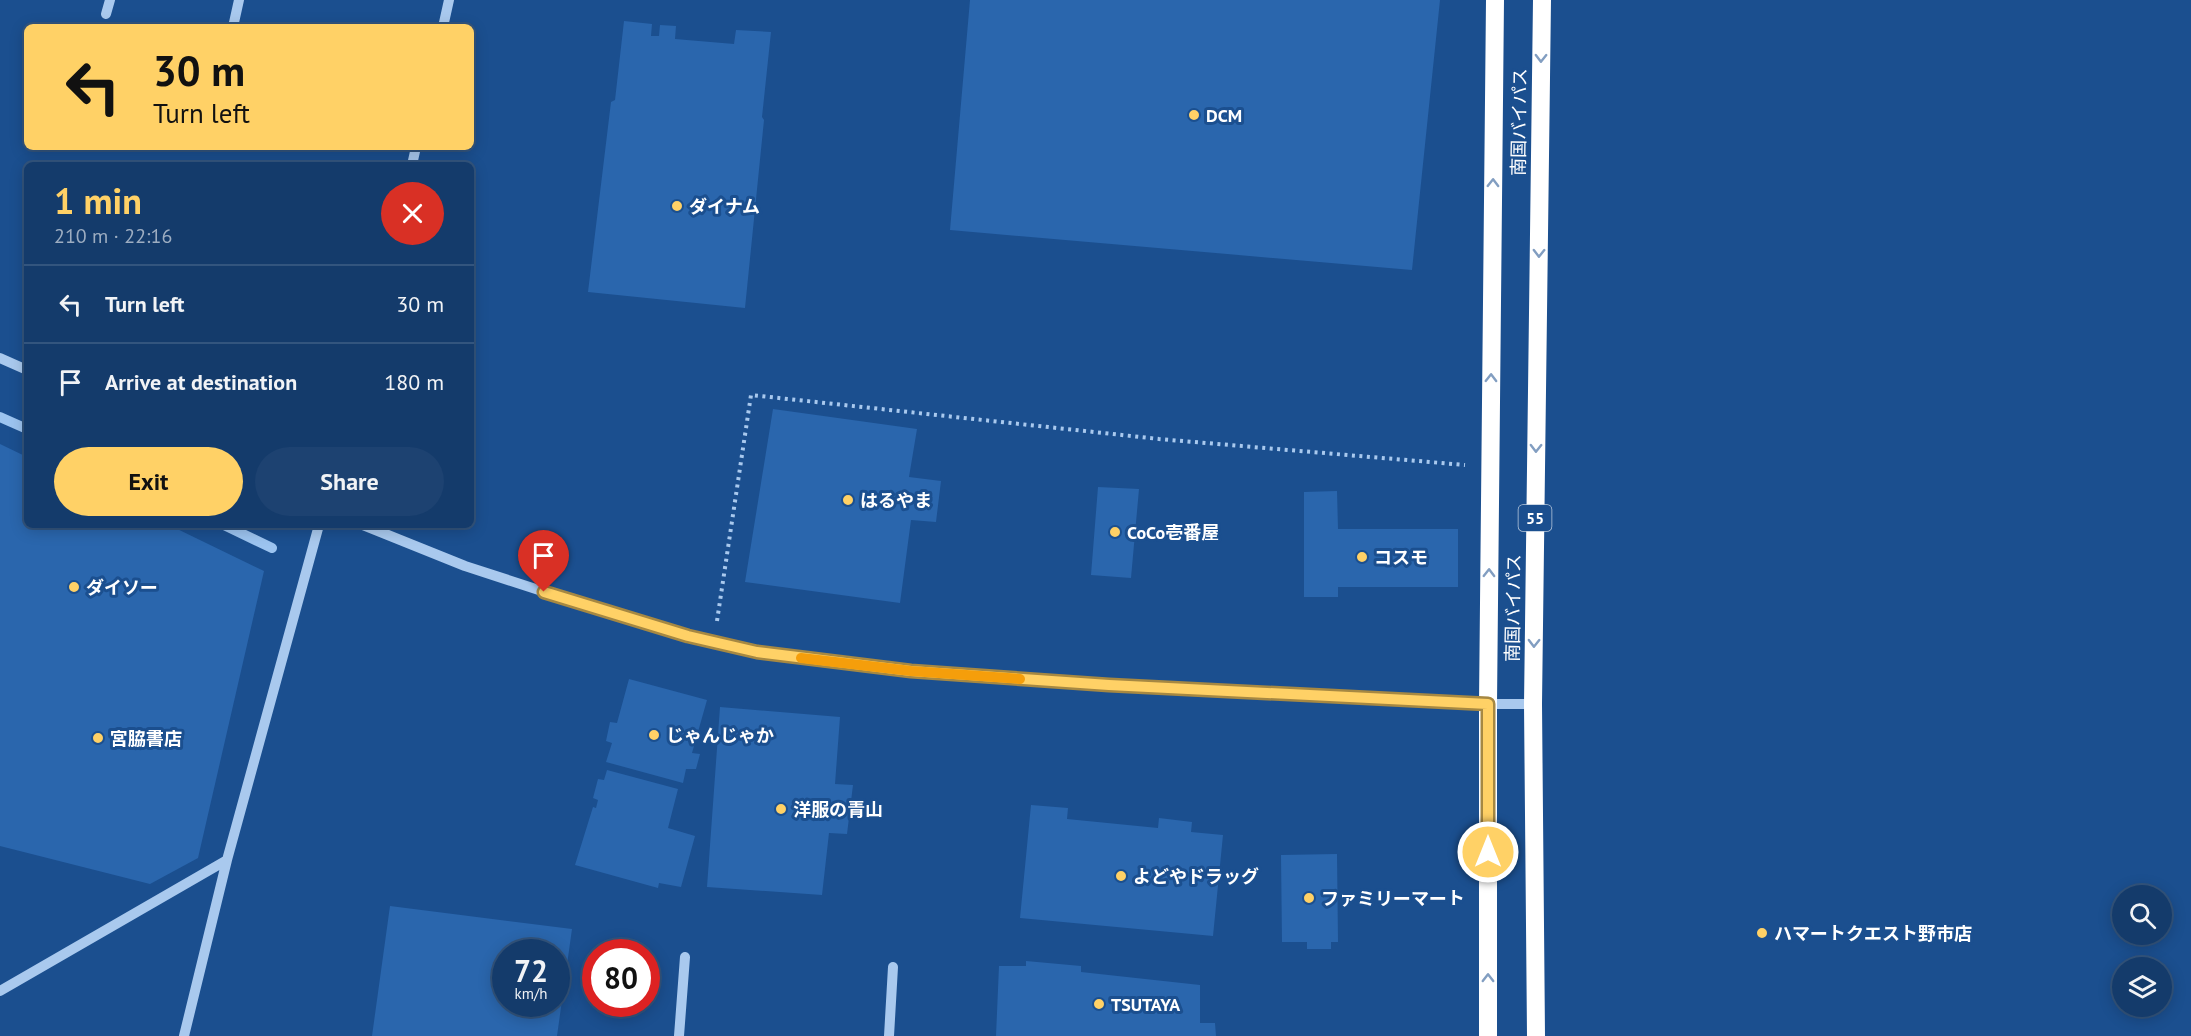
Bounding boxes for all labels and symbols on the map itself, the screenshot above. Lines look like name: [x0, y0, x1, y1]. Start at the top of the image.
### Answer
one-way arrow: [1535, 54, 1547, 63]
street label: 南国バイパス: [1507, 68, 1531, 176]
place label: DCM: [1206, 104, 1242, 127]
marker: DCM: [1187, 108, 1201, 122]
one-way arrow: [1487, 178, 1499, 187]
place label: ダイナム: [689, 195, 760, 218]
marker: ダイナム: [670, 199, 684, 213]
one-way arrow: [1532, 249, 1545, 258]
one-way arrow: [1485, 373, 1497, 382]
one-way arrow: [1530, 444, 1542, 453]
place label: はるやま: [860, 489, 932, 512]
marker: はるやま: [841, 493, 855, 507]
road number: 55: [1518, 505, 1552, 531]
place label: CoCo壱番屋: [1127, 521, 1219, 544]
marker: CoCo壱番屋: [1108, 525, 1122, 539]
pin: [518, 530, 569, 592]
place label: コスモ: [1374, 546, 1428, 569]
marker: コスモ: [1355, 550, 1369, 564]
street label: 南国バイパス: [1501, 554, 1525, 662]
one-way arrow: [1483, 568, 1495, 577]
place label: ダイソー: [86, 576, 158, 599]
marker: ダイソー: [67, 580, 81, 594]
one-way arrow: [1528, 639, 1540, 648]
place label: じゃんじゃか: [666, 724, 774, 747]
place label: 宮脇書店: [110, 727, 182, 750]
marker: じゃんじゃか: [647, 728, 661, 742]
marker: 宮脇書店: [91, 731, 105, 745]
place label: 洋服の青山: [793, 798, 883, 821]
marker: 洋服の青山: [774, 802, 788, 816]
position arrow: [1456, 820, 1520, 884]
place label: よどやドラッグ: [1133, 865, 1259, 888]
marker: よどやドラッグ: [1114, 869, 1128, 883]
place label: ファミリーマート: [1321, 887, 1465, 910]
marker: ファミリーマート: [1302, 891, 1316, 905]
place label: ハマートクエスト野市店: [1774, 922, 1972, 945]
marker: ハマートクエスト野市店: [1755, 926, 1769, 940]
speed limit sign: 80: [582, 939, 660, 1017]
one-way arrow: [1482, 973, 1494, 982]
place label: TSUTAYA: [1111, 993, 1180, 1016]
marker: TSUTAYA: [1092, 997, 1106, 1011]

